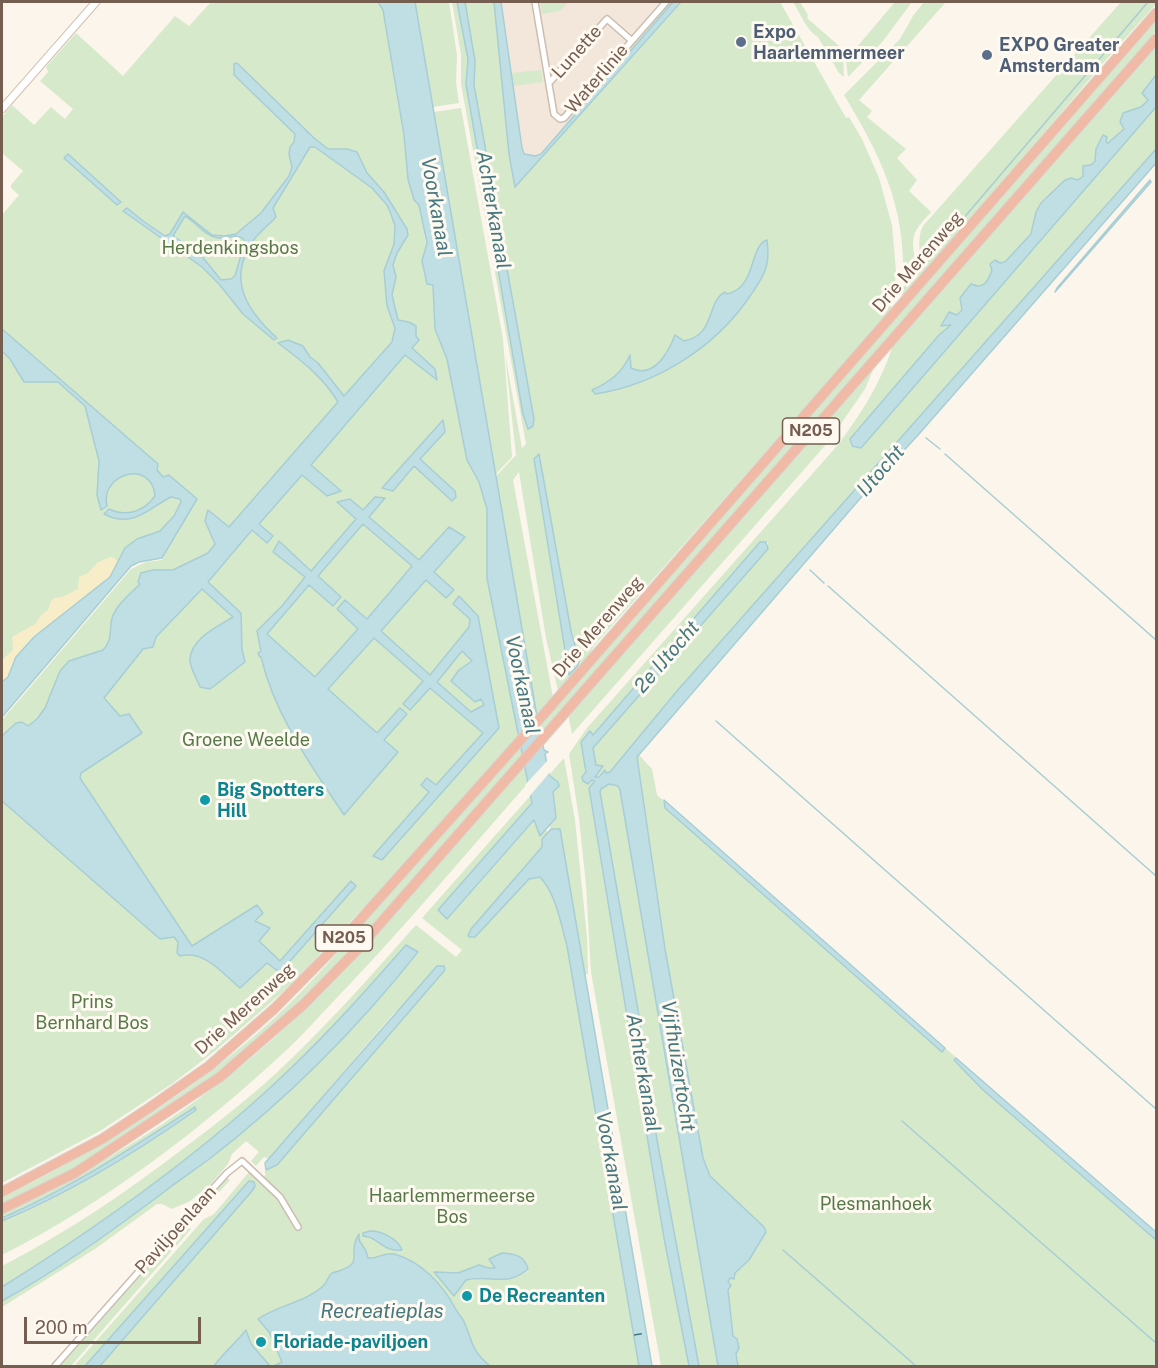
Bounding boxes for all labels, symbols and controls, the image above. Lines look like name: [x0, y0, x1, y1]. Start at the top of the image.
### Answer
street label: Lunette: [547, 21, 607, 83]
place label: Expo Haarlemmermeer: [753, 21, 905, 63]
place label: EXPO Greater Amsterdam: [999, 34, 1119, 76]
marker: Expo Haarlemmermeer: [734, 35, 748, 49]
street label: Waterlinie: [561, 40, 633, 118]
marker: EXPO Greater Amsterdam: [980, 48, 994, 62]
water label: Achterkanaal: [471, 149, 515, 271]
water label: Voorkanaal: [415, 155, 457, 259]
street label: Drie Merenweg: [868, 207, 968, 317]
park label: Herdenkingsbos: [161, 237, 299, 259]
road number: N205: [782, 418, 840, 444]
water label: IJtocht: [852, 440, 910, 502]
street label: Drie Merenweg: [548, 572, 648, 682]
water label: 2e IJtocht: [629, 616, 705, 698]
water label: Voorkanaal: [500, 633, 544, 737]
park label: Groene Weelde: [182, 729, 310, 751]
place label: Big Spotters Hill: [217, 779, 324, 822]
marker: Big Spotters Hill: [198, 793, 212, 807]
road number: N205: [316, 925, 372, 951]
street label: Drie Merenweg: [191, 959, 299, 1059]
park label: Prins Bernhard Bos: [35, 991, 149, 1034]
water label: Vijfhuizertocht: [656, 999, 700, 1133]
water label: Achterkanaal: [621, 1012, 665, 1134]
water label: Voorkanaal: [590, 1109, 632, 1213]
street label: Paviljoenlaan: [131, 1181, 221, 1279]
park label: Haarlemmermeerse Bos: [369, 1185, 535, 1228]
park label: Plesmanhoek: [820, 1193, 932, 1215]
place label: De Recreanten: [479, 1285, 605, 1307]
marker: De Recreanten: [460, 1289, 474, 1303]
water label: Recreatieplas: [320, 1300, 444, 1324]
scale bar: [27, 1305, 204, 1343]
text: 200 m: [35, 1317, 88, 1338]
place label: Floriade-paviljoen: [273, 1331, 428, 1353]
marker: Floriade-paviljoen: [254, 1335, 268, 1349]

